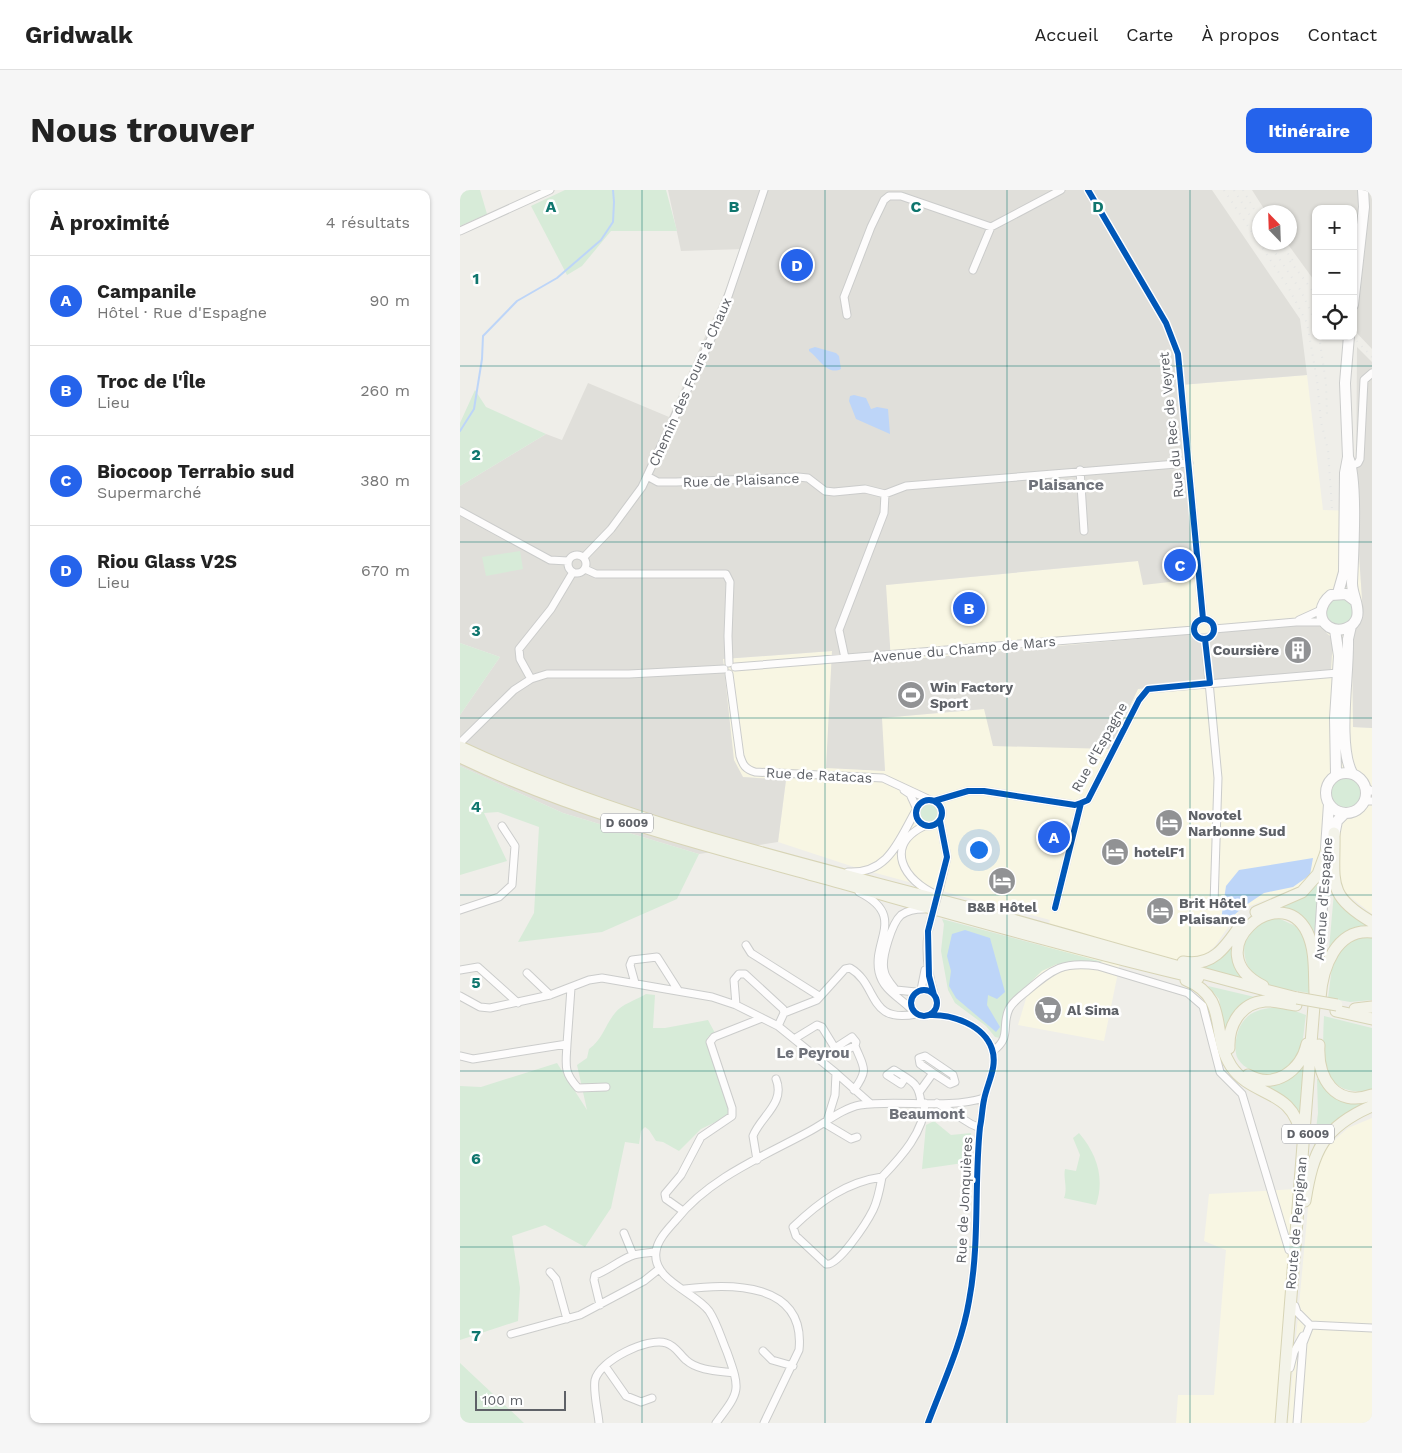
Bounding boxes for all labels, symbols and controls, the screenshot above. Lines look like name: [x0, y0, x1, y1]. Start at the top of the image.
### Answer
text: Gridwalk: [25, 21, 133, 49]
text: Accueil: [1035, 24, 1098, 45]
text: Carte: [1126, 24, 1173, 45]
text: À propos: [1201, 24, 1279, 45]
text: Contact: [1307, 24, 1377, 45]
button: Itinéraire: [1246, 108, 1372, 153]
text: Nous trouver: [30, 109, 254, 151]
text: A: [546, 197, 557, 216]
text: B: [729, 197, 740, 216]
text: C: [911, 197, 922, 216]
text: D: [1092, 197, 1104, 216]
north arrow: [1252, 205, 1297, 250]
map controls: [1312, 205, 1357, 340]
button: +: [1312, 205, 1357, 250]
text: À proximité: [50, 210, 170, 235]
text: 4 résultats: [326, 213, 410, 232]
pin: D: [781, 246, 813, 284]
button: −: [1312, 250, 1357, 295]
text: 1: [473, 269, 479, 288]
text: Campanile: [97, 280, 196, 303]
text: A: [61, 291, 71, 310]
text: 90 m: [369, 291, 410, 310]
street label: Chemin des Fours à Chaux: [645, 295, 735, 469]
button: locate: [1312, 295, 1357, 340]
text: Hôtel · Rue d'Espagne: [97, 303, 267, 322]
street label: Rue du Rec de Veyret: [1155, 351, 1187, 499]
text: Troc de l'Île: [97, 370, 206, 393]
text: B: [61, 381, 71, 400]
text: 260 m: [360, 381, 410, 400]
text: Lieu: [97, 393, 130, 412]
text: 2: [471, 445, 481, 464]
text: Biocoop Terrabio sud: [97, 460, 294, 483]
street label: Rue de Plaisance: [682, 470, 800, 490]
text: C: [61, 471, 71, 490]
text: 380 m: [360, 471, 410, 490]
district label: Plaisance: [1028, 475, 1104, 494]
text: Supermarché: [97, 483, 202, 502]
pin: C: [1164, 546, 1196, 584]
text: Riou Glass V2S: [97, 550, 237, 573]
text: D: [60, 561, 72, 580]
text: 670 m: [361, 561, 410, 580]
text: Lieu: [97, 573, 130, 592]
pin: B: [953, 589, 985, 627]
text: 3: [471, 621, 481, 640]
street label: Avenue du Champ de Mars: [872, 633, 1056, 665]
building icon: Coursière: [1283, 635, 1313, 665]
place label: Coursière: [1213, 642, 1279, 658]
place label: Win Factory Sport: [930, 679, 1013, 711]
sports icon: Win Factory Sport: [896, 680, 926, 710]
street label: Rue d'Espagne: [1068, 699, 1130, 795]
street label: Rue de Ratacas: [766, 764, 872, 786]
text: 4: [471, 797, 481, 816]
place label: Novotel Narbonne Sud: [1188, 807, 1286, 839]
hotel icon: Novotel Narbonne Sud: [1154, 808, 1184, 838]
road number: D 6009: [601, 814, 653, 832]
pin: A: [1038, 818, 1070, 856]
your location: [966, 837, 992, 863]
hotel icon: hotelF1: [1100, 837, 1130, 867]
street label: Avenue d'Espagne: [1311, 837, 1335, 961]
place label: hotelF1: [1134, 844, 1184, 860]
hotel icon: B&B Hôtel: [987, 866, 1017, 896]
place label: Brit Hôtel Plaisance: [1179, 895, 1247, 927]
hotel icon: Brit Hôtel Plaisance: [1145, 896, 1175, 926]
place label: B&B Hôtel: [967, 899, 1037, 915]
text: 5: [471, 973, 481, 992]
supermarket icon: Al Sima: [1033, 995, 1063, 1025]
place label: Al Sima: [1067, 1002, 1120, 1018]
district label: Le Peyrou: [776, 1044, 850, 1062]
district label: Beaumont: [889, 1105, 965, 1123]
road number: D 6009: [1282, 1124, 1334, 1144]
street label: Rue de Jonquières: [953, 1136, 975, 1264]
text: 6: [471, 1149, 481, 1168]
street label: Route de Perpignan: [1282, 1156, 1310, 1290]
text: 7: [471, 1326, 481, 1345]
scale bar: [475, 1388, 566, 1411]
text: 100 m: [482, 1392, 523, 1408]

